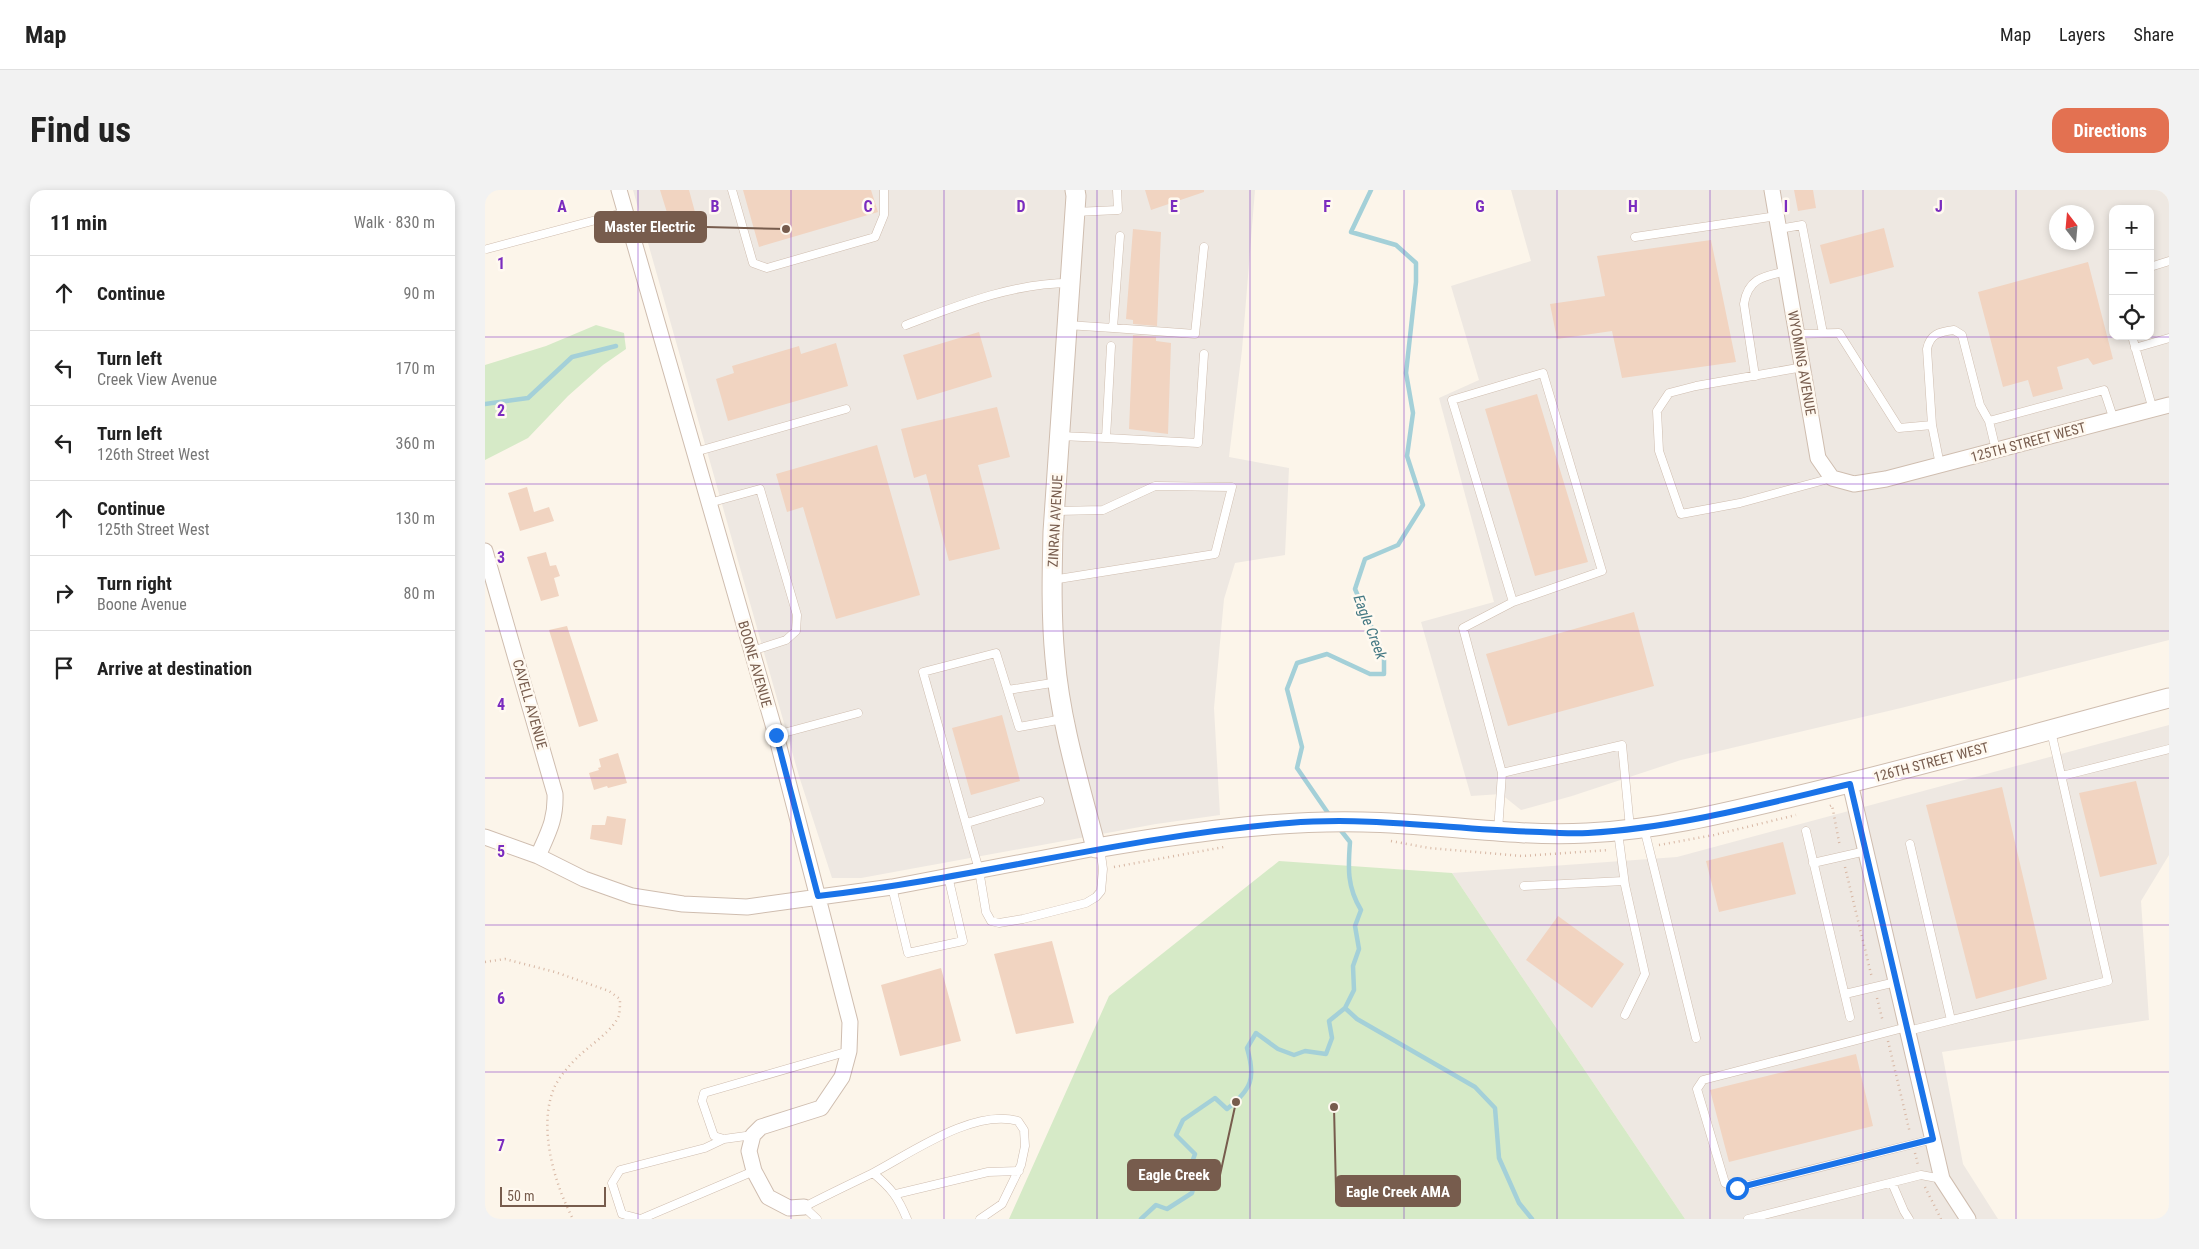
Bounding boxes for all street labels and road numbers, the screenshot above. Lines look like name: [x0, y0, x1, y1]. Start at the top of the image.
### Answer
street label: WYOMING AVENUE: [1785, 309, 1819, 417]
street label: 125TH STREET WEST: [1969, 419, 2087, 465]
street label: ZINRAN AVENUE: [1045, 474, 1065, 568]
street label: BOONE AVENUE: [735, 619, 775, 709]
street label: CAVELL AVENUE: [510, 657, 550, 751]
street label: 126TH STREET WEST: [1872, 739, 1990, 785]

